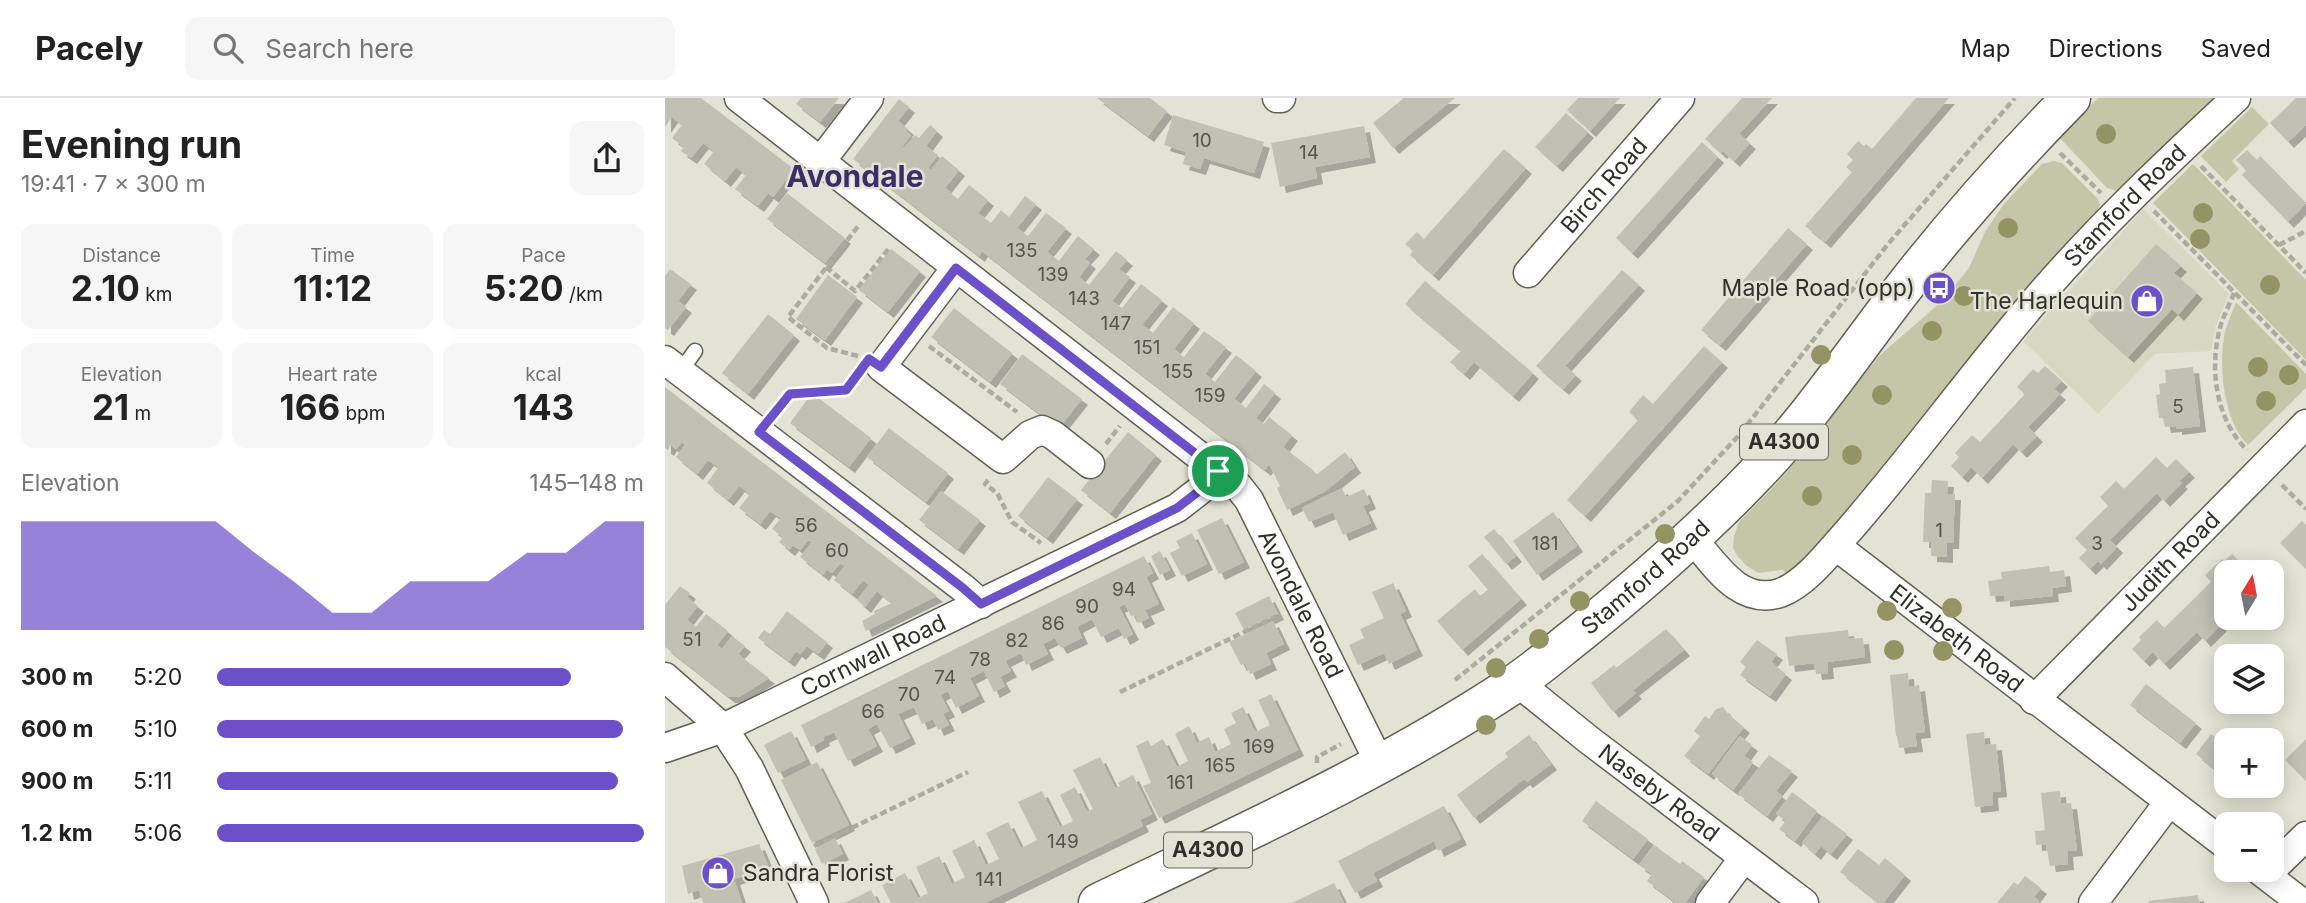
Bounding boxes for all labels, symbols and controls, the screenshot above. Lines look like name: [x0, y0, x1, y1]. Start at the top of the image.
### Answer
search box: [185, 17, 675, 80]
text: Pacely: [35, 28, 143, 68]
icon: search: [209, 29, 247, 67]
text: Search here: [265, 33, 414, 64]
text: Map: [1961, 34, 2010, 63]
text: Directions: [2048, 34, 2163, 63]
text: Saved: [2201, 34, 2271, 63]
text: Evening run: [21, 121, 242, 167]
button: share: [570, 121, 644, 195]
house number: 10: [1192, 129, 1212, 152]
street label: Birch Road: [1555, 132, 1653, 239]
street label: Stamford Road: [2058, 138, 2192, 272]
house number: 14: [1299, 141, 1319, 164]
district label: Avondale: [786, 158, 924, 194]
text: 19:41 · 7 × 300 m: [21, 170, 206, 198]
house number: 135: [1006, 239, 1038, 262]
text: Distance: [82, 244, 161, 267]
text: Time: [310, 244, 355, 267]
text: Pace: [521, 244, 566, 267]
house number: 139: [1037, 263, 1069, 286]
text: 2.10: [71, 267, 140, 309]
text: 11:12: [293, 267, 372, 309]
text: 5:20: [484, 267, 564, 309]
bus stop icon: Maple Road (opp): [1920, 269, 1958, 307]
place label: Maple Road (opp): [1722, 274, 1915, 302]
shop icon: The Harlequin: [2128, 282, 2166, 320]
text: km: [140, 283, 172, 306]
text: /km: [564, 283, 603, 306]
house number: 143: [1068, 287, 1100, 310]
place label: The Harlequin: [1970, 287, 2123, 315]
house number: 147: [1101, 312, 1131, 335]
house number: 151: [1133, 336, 1161, 359]
house number: 155: [1163, 360, 1193, 383]
text: Elevation: [81, 363, 162, 386]
text: Heart rate: [288, 363, 378, 386]
text: kcal: [525, 363, 562, 386]
house number: 159: [1194, 384, 1226, 407]
text: 21: [92, 386, 129, 428]
text: 166: [280, 386, 340, 428]
text: 143: [513, 386, 574, 428]
house number: 5: [2172, 395, 2184, 418]
text: m: [129, 402, 151, 425]
text: bpm: [340, 402, 385, 425]
road number: A4300: [1740, 424, 1828, 460]
pin: [1188, 441, 1248, 501]
icon: arrive: [1199, 452, 1237, 490]
text: Elevation: [21, 469, 120, 497]
text: 145–148 m: [529, 469, 644, 497]
street label: Judith Road: [2115, 506, 2226, 618]
house number: 56: [794, 514, 818, 537]
street label: Stamford Road: [1575, 514, 1716, 641]
house number: 1: [1935, 519, 1943, 542]
street label: Avondale Road: [1252, 525, 1349, 683]
house number: 181: [1531, 532, 1559, 555]
house number: 3: [2091, 532, 2103, 555]
house number: 60: [825, 539, 849, 562]
north arrow: [2214, 560, 2284, 630]
map controls: [2214, 560, 2284, 882]
house number: 94: [1112, 578, 1136, 601]
street label: Elizabeth Road: [1884, 578, 2029, 699]
house number: 90: [1075, 595, 1099, 618]
street label: Cornwall Road: [796, 608, 950, 702]
house number: 86: [1041, 612, 1065, 635]
house number: 51: [682, 628, 702, 651]
house number: 82: [1005, 629, 1029, 652]
button: layers: [2214, 644, 2284, 714]
house number: 78: [969, 648, 991, 671]
text: 300 m: [21, 663, 93, 691]
text: 5:20: [133, 663, 182, 691]
house number: 74: [934, 666, 956, 689]
house number: 70: [898, 683, 920, 706]
house number: 66: [861, 700, 885, 723]
text: 600 m: [21, 715, 93, 743]
text: 5:10: [133, 715, 177, 743]
button: +: [2214, 728, 2284, 798]
house number: 169: [1243, 735, 1275, 758]
street label: Naseby Road: [1593, 738, 1725, 848]
house number: 165: [1204, 754, 1236, 777]
text: 900 m: [21, 767, 93, 795]
text: 5:11: [133, 767, 172, 795]
house number: 161: [1166, 771, 1194, 794]
button: −: [2214, 812, 2284, 882]
text: 1.2 km: [21, 819, 93, 847]
text: 5:06: [133, 819, 182, 847]
house number: 149: [1047, 830, 1079, 853]
road number: A4300: [1164, 832, 1252, 868]
shop icon: Sandra Florist: [699, 854, 737, 892]
place label: Sandra Florist: [743, 859, 894, 887]
house number: 141: [975, 868, 1003, 891]

